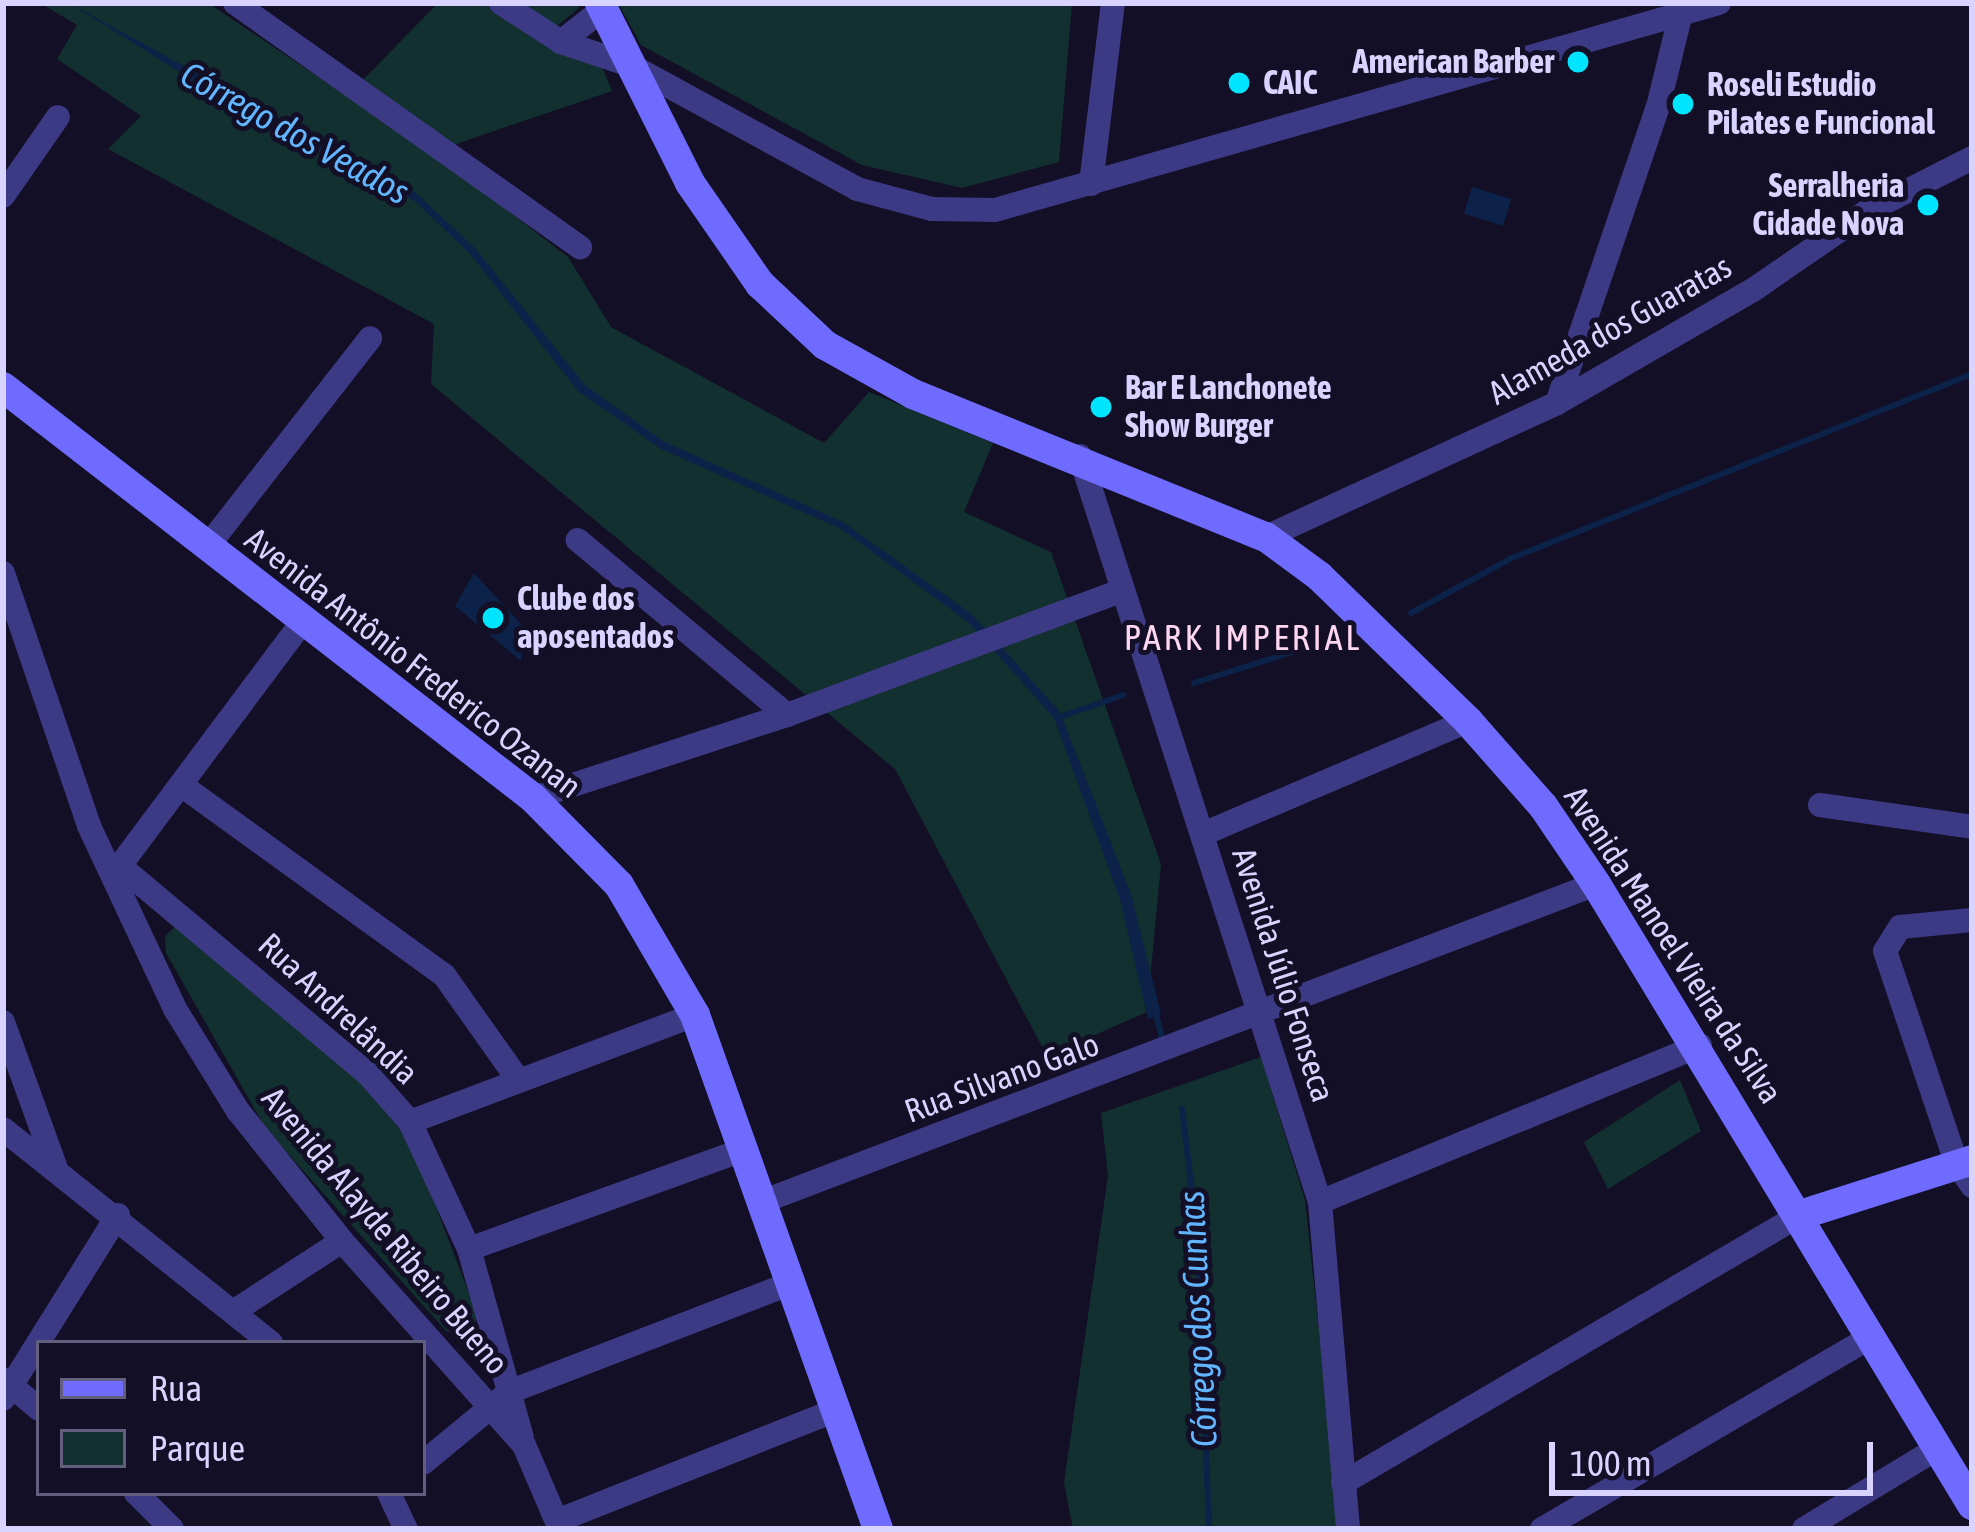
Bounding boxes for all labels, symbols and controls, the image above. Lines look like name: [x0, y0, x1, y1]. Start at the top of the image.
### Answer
place label: American Barber: [1353, 42, 1554, 82]
marker: American Barber: [1565, 49, 1591, 75]
water label: Córrego dos Veados: [173, 52, 417, 214]
place label: CAIC: [1263, 63, 1317, 103]
place label: Roseli Estudio Pilates e Funcional: [1707, 65, 1935, 143]
marker: CAIC: [1226, 70, 1252, 96]
marker: Roseli Estudio Pilates e Funcional: [1670, 91, 1696, 117]
place label: Serralheria Cidade Nova: [1752, 166, 1904, 244]
marker: Serralheria Cidade Nova: [1915, 192, 1941, 218]
street label: Alameda dos Guaratas: [1482, 247, 1738, 413]
place label: Bar E Lanchonete Show Burger: [1125, 368, 1332, 446]
marker: Bar E Lanchonete Show Burger: [1088, 394, 1114, 420]
street label: Avenida Antônio Frederico Ozanan: [237, 520, 589, 806]
place label: Clube dos aposentados: [517, 579, 674, 657]
marker: Clube dos aposentados: [480, 605, 506, 631]
district label: PARK IMPERIAL: [1124, 616, 1362, 660]
street label: Avenida Manoel Vieira da Silva: [1556, 779, 1790, 1111]
street label: Avenida Júlio Fonseca: [1223, 843, 1343, 1107]
street label: Rua Andrelândia: [250, 925, 426, 1093]
street label: Rua Silvano Galo: [900, 1025, 1104, 1131]
street label: Avenida Alayde Ribeiro Bueno: [253, 1079, 517, 1383]
water label: Córrego dos Cunhas: [1170, 1190, 1226, 1448]
legend: [36, 1340, 426, 1496]
text: Rua: [150, 1367, 202, 1409]
scale bar: [1555, 1418, 1879, 1492]
text: Parque: [150, 1427, 245, 1469]
text: 100 m: [1570, 1442, 1652, 1484]

